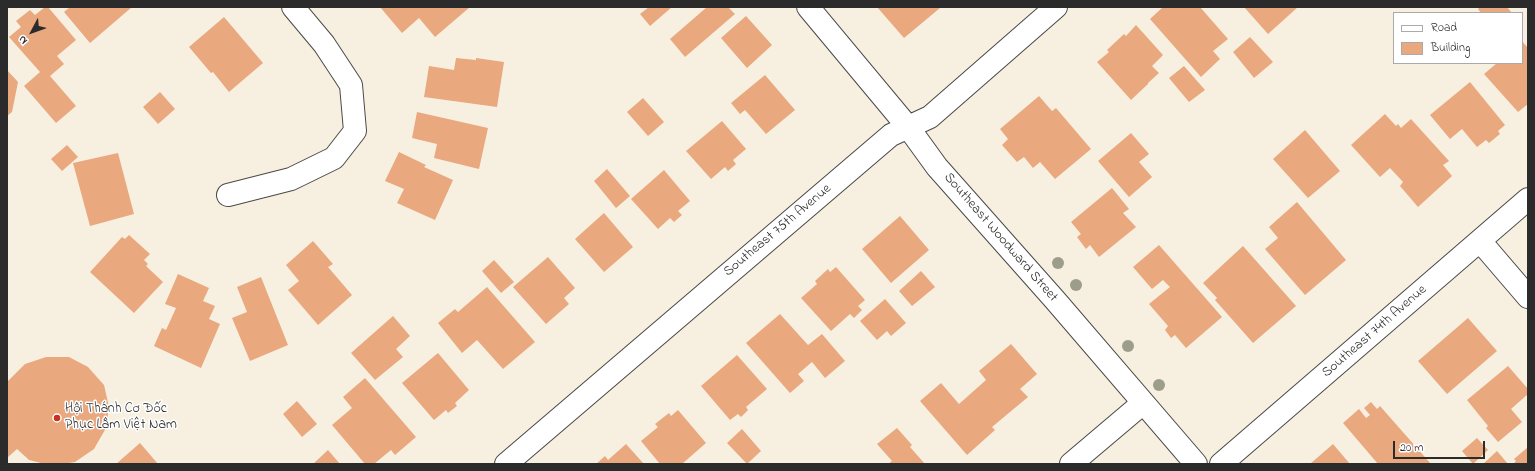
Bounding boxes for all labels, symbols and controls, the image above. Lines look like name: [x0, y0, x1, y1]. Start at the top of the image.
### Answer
north arrow: [12, 12, 52, 52]
legend: [1393, 12, 1523, 64]
text: Road: [1431, 19, 1457, 37]
text: N: [14, 32, 31, 48]
text: Building: [1431, 39, 1470, 57]
street label: Southeast Woodward Street: [939, 170, 1061, 306]
street label: Southeast 75th Avenue: [721, 181, 835, 281]
street label: Southeast 74th Avenue: [1319, 282, 1431, 382]
place label: Hội Thánh Cơ Đốc Phục Lâm Việt Nam: [65, 402, 177, 434]
marker: Hội Thánh Cơ Đốc Phục Lâm Việt Nam: [52, 413, 62, 423]
scale bar: [1395, 433, 1487, 459]
text: 20 m: [1400, 439, 1423, 457]

